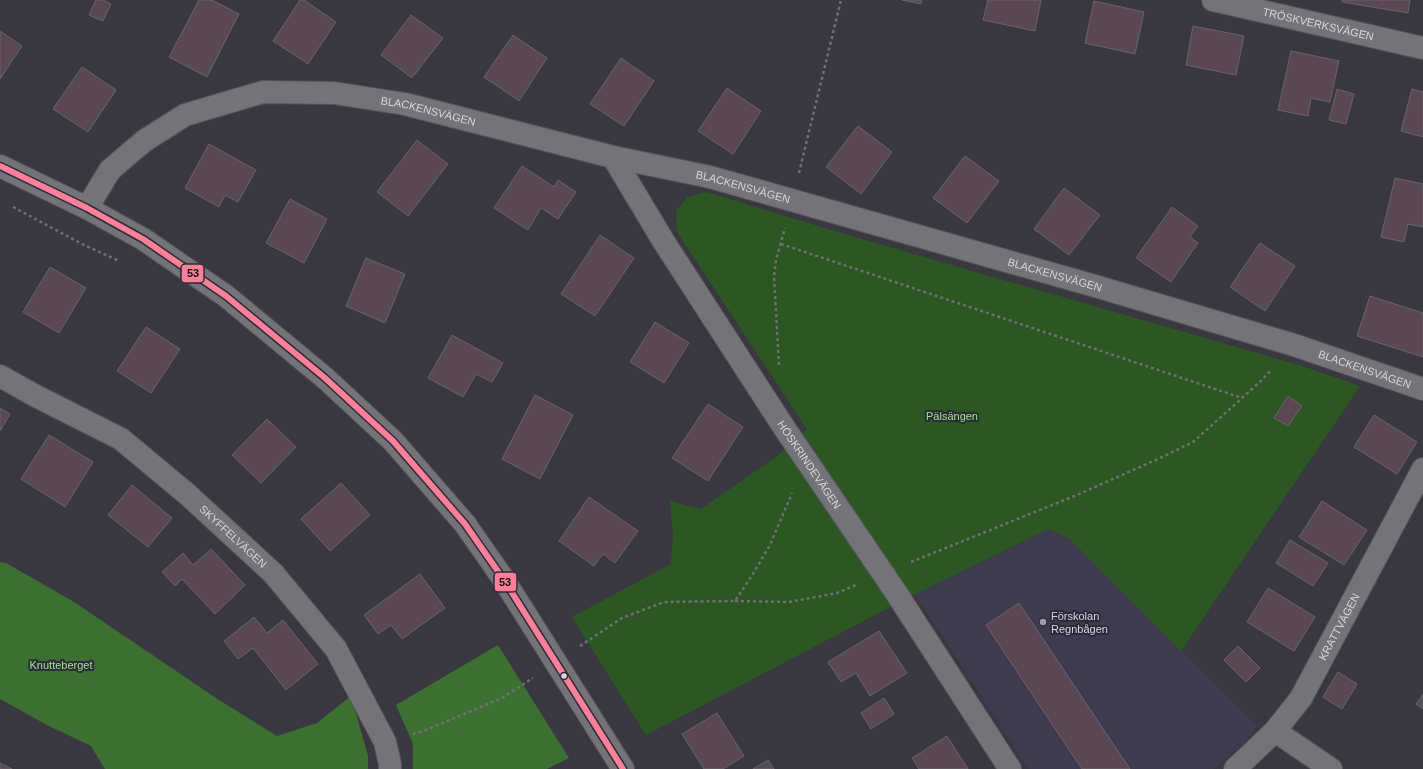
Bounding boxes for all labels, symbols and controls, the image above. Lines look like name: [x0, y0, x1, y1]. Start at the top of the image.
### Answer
street label: TRÖSKVERKSVÄGEN: [1261, 6, 1375, 43]
street label: BLACKENSVÄGEN: [380, 94, 477, 128]
street label: BLACKENSVÄGEN: [695, 168, 792, 205]
street label: BLACKENSVÄGEN: [1006, 256, 1103, 294]
line badge: 53: [181, 264, 204, 283]
text: 53: [187, 267, 199, 279]
street label: BLACKENSVÄGEN: [1317, 348, 1413, 391]
park label: Pälsängen: [926, 410, 978, 422]
street label: HÖSKRINDEVÄGEN: [775, 418, 843, 511]
street label: SKYFFELVÄGEN: [197, 503, 269, 570]
line badge: 53: [494, 572, 517, 592]
text: 53: [499, 576, 511, 588]
street label: KRATTVÄGEN: [1316, 591, 1362, 662]
place label: Förskolan Regnbågen: [1051, 610, 1108, 635]
marker: Förskolan Regnbågen: [1038, 617, 1048, 627]
park label: Knutteberget: [30, 659, 93, 671]
unlabelled marker: [559, 671, 569, 681]

